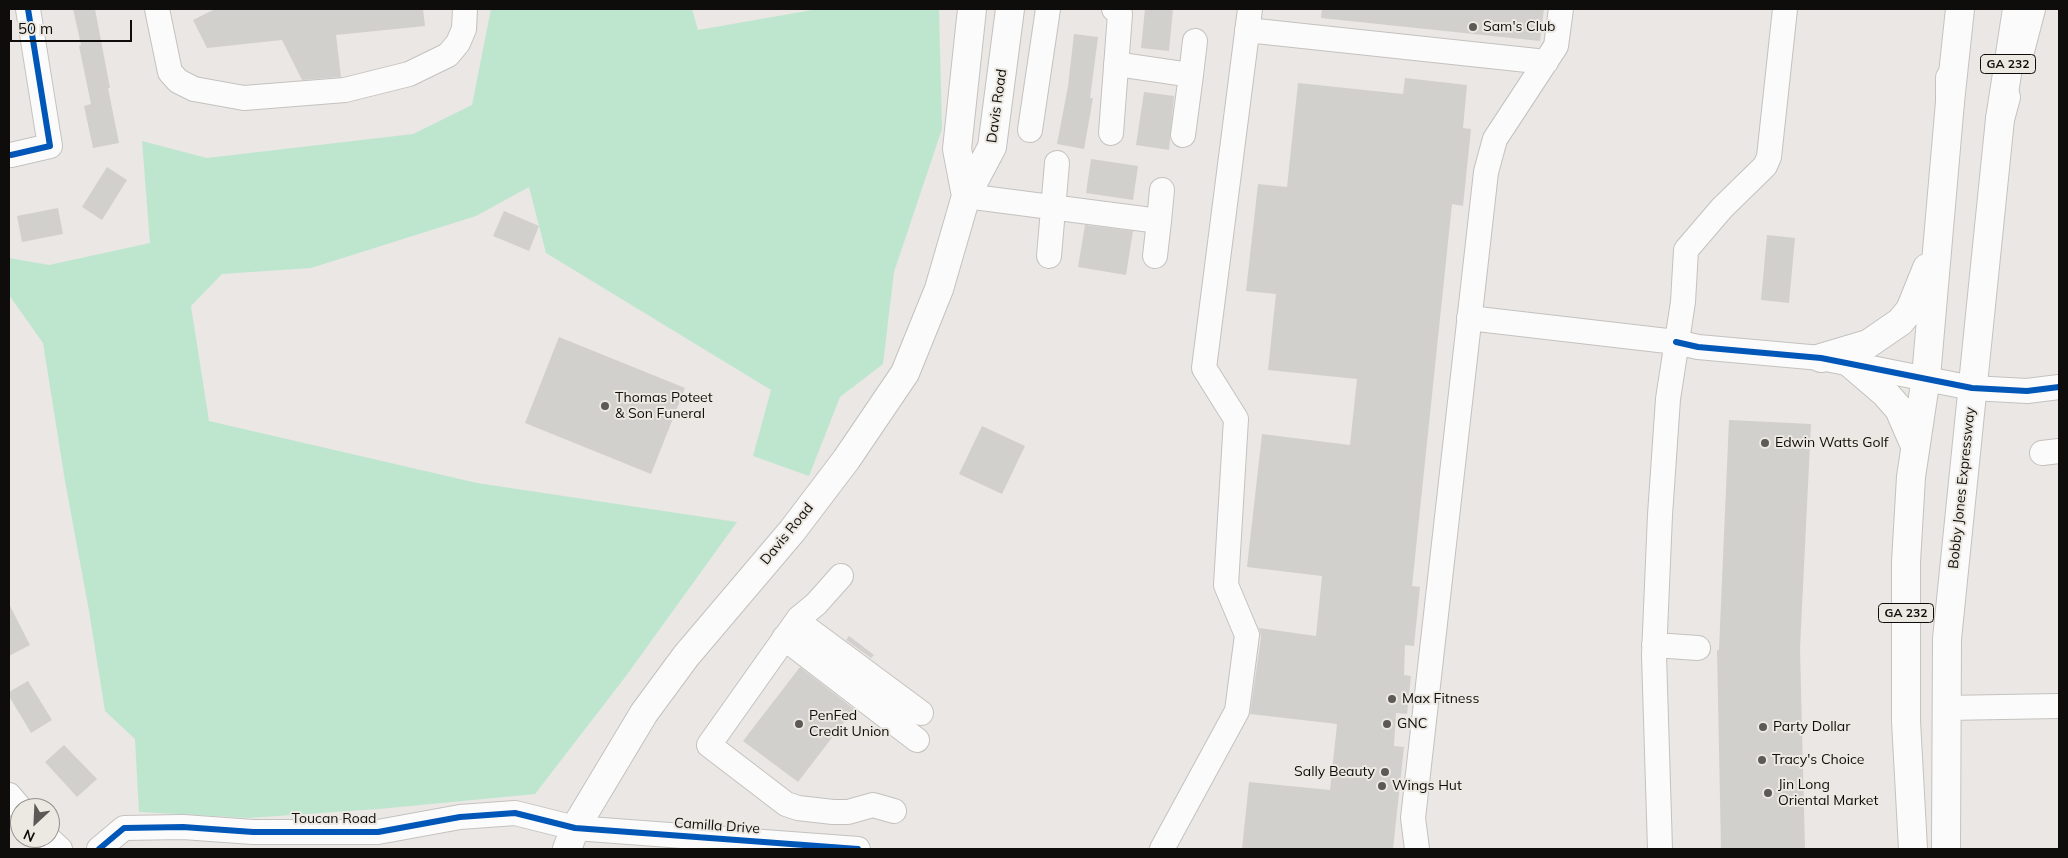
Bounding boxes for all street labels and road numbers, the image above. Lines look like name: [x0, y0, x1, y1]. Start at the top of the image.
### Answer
road number: GA 232: [1980, 54, 2036, 74]
street label: Davis Road: [983, 68, 1011, 144]
street label: Bobby Jones Expressway: [1945, 406, 1979, 570]
street label: Davis Road: [757, 500, 817, 568]
road number: GA 232: [1878, 604, 1934, 622]
street label: Toucan Road: [292, 811, 376, 827]
street label: Camilla Drive: [674, 815, 760, 837]

